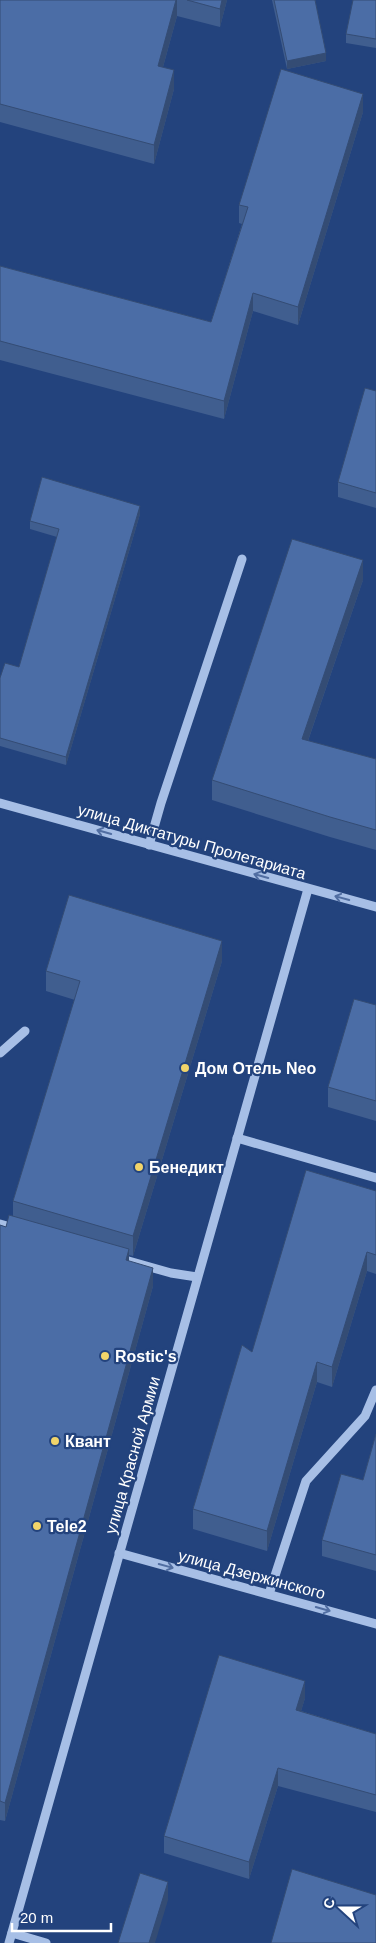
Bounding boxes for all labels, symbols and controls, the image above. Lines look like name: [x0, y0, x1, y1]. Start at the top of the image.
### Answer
street label: улица Диктатуры Пролетариата: [76, 801, 308, 882]
one-way arrow: [97, 827, 113, 837]
one-way arrow: [253, 870, 269, 880]
one-way arrow: [334, 893, 350, 902]
place label: Дом Отель Neo: [195, 1060, 317, 1077]
marker: Дом Отель Neo: [179, 1062, 191, 1074]
place label: Бенедикт: [149, 1159, 224, 1176]
marker: Бенедикт: [133, 1161, 145, 1173]
place label: Rostic's: [115, 1348, 177, 1365]
marker: Rostic's: [99, 1350, 111, 1362]
street label: улица Красной Армии: [102, 1374, 163, 1536]
place label: Квант: [65, 1433, 111, 1450]
marker: Квант: [49, 1435, 61, 1447]
place label: Tele2: [47, 1518, 87, 1535]
marker: Tele2: [31, 1520, 43, 1532]
street label: улица Дзержинского: [176, 1547, 327, 1602]
one-way arrow: [158, 1561, 174, 1571]
one-way arrow: [315, 1605, 331, 1614]
north arrow: [316, 1883, 366, 1933]
text: С: [320, 1896, 338, 1911]
scale bar: [12, 1900, 111, 1932]
text: 20 m: [20, 1909, 53, 1926]

